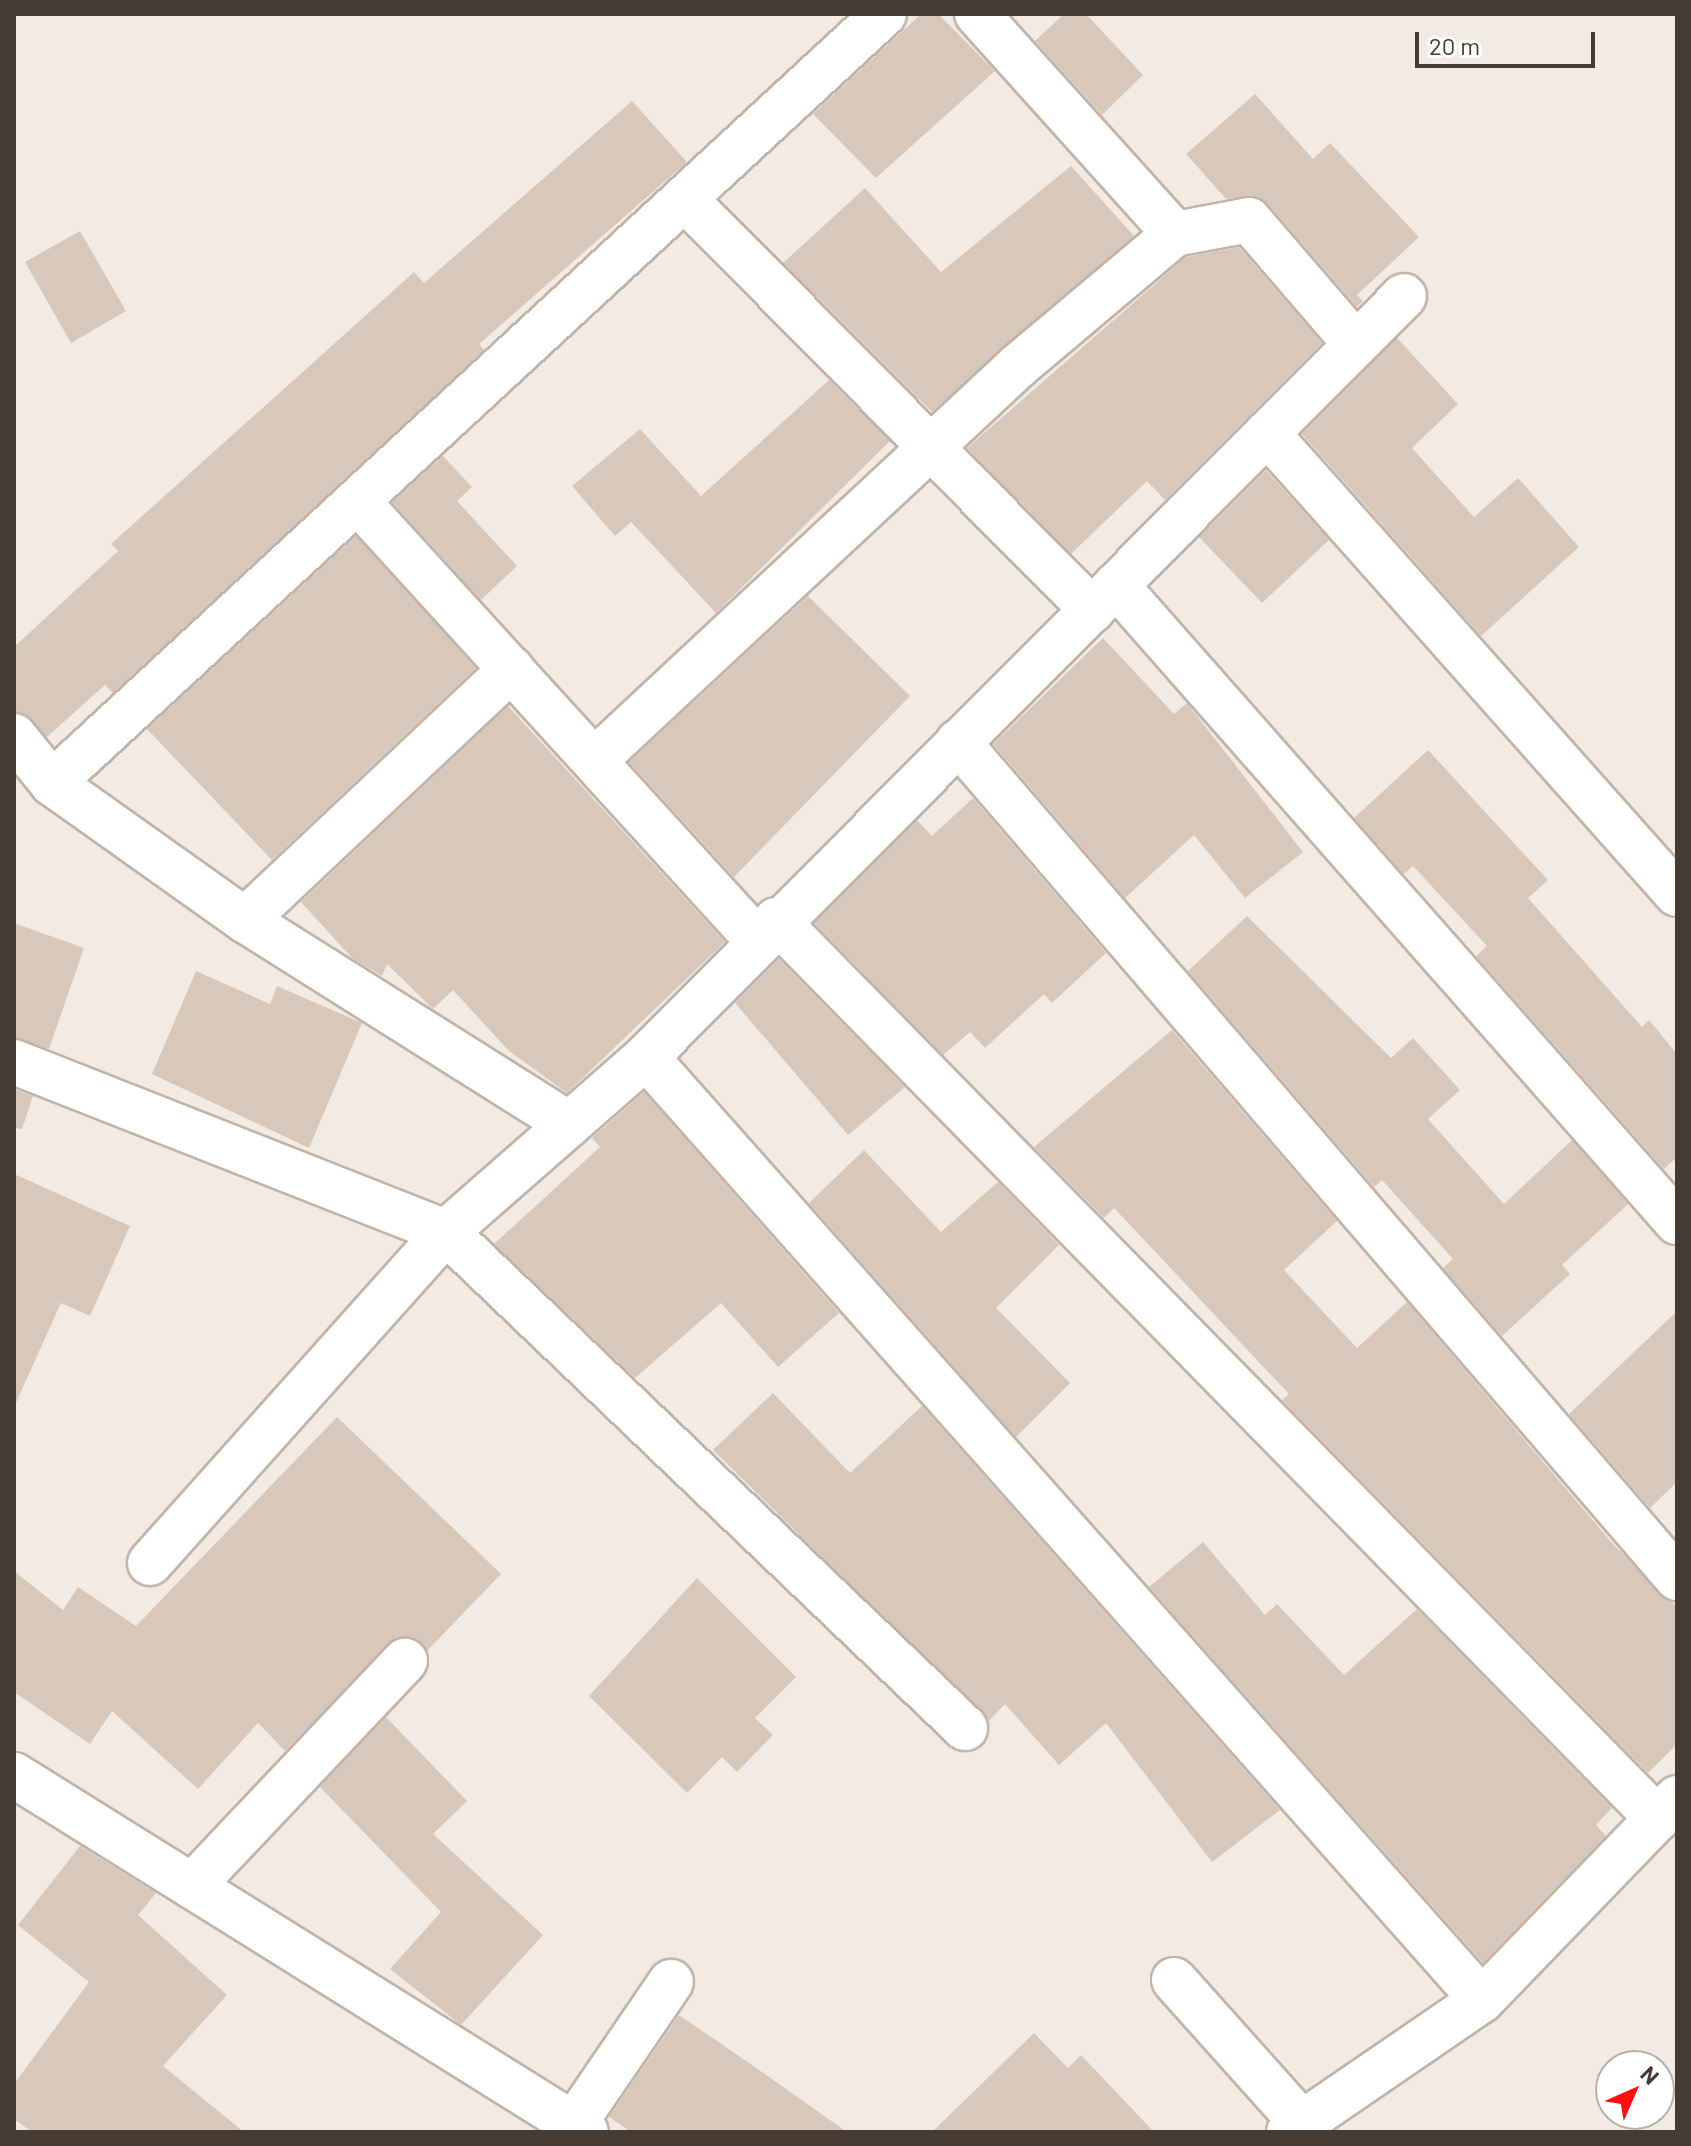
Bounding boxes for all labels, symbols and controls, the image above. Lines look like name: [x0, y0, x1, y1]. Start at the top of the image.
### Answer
scale bar: [1419, 16, 1599, 66]
text: 20 m: [1429, 31, 1480, 60]
north arrow: [1595, 2050, 1675, 2130]
text: N: [1636, 2060, 1665, 2089]

